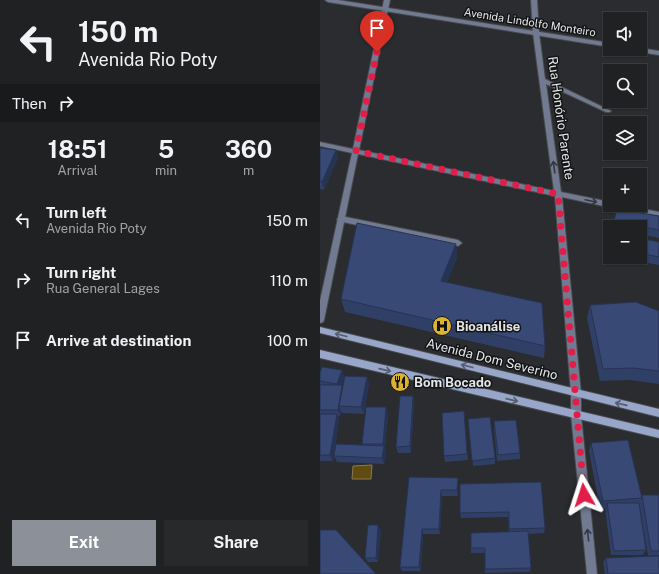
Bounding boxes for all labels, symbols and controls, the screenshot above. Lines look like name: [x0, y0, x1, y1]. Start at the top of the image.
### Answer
street label: Avenida Lindolfo Monteiro: [463, 6, 597, 38]
pin: [360, 11, 394, 52]
map controls: [603, 12, 647, 264]
button: sound: [603, 12, 647, 56]
text: 150 m: [78, 15, 158, 48]
icon: left: [12, 16, 64, 68]
icon: arrive: [366, 17, 388, 39]
text: Avenida Rio Poty: [78, 49, 217, 70]
street label: Rua Honório Parente: [545, 55, 577, 181]
button: search: [603, 64, 647, 108]
icon: right: [55, 92, 77, 114]
text: Then: [12, 95, 47, 112]
button: layers: [603, 116, 647, 160]
text: 18:51: [48, 135, 107, 163]
text: 5: [158, 135, 174, 163]
text: 360: [225, 135, 272, 163]
one-way arrow: [550, 161, 558, 174]
text: Arrival: [57, 163, 98, 178]
text: min: [155, 163, 177, 178]
text: m: [243, 163, 254, 178]
button: +: [603, 168, 647, 212]
one-way arrow: [584, 197, 597, 205]
text: Turn left: [46, 204, 107, 221]
icon: left: [12, 209, 34, 231]
text: 150 m: [266, 212, 308, 229]
button: −: [603, 220, 647, 264]
text: Avenida Rio Poty: [46, 221, 147, 236]
text: Turn right: [46, 264, 116, 281]
icon: right: [12, 269, 34, 291]
text: 110 m: [270, 272, 308, 289]
text: Rua General Lages: [46, 281, 160, 296]
hospital icon: Bioanálise: [431, 315, 453, 337]
place label: Bioanálise: [456, 319, 520, 334]
icon: arrive: [12, 329, 34, 351]
one-way arrow: [335, 331, 348, 339]
text: Arrive at destination: [46, 332, 191, 349]
text: 100 m: [267, 332, 308, 349]
street label: Avenida Dom Severino: [425, 335, 559, 383]
one-way arrow: [461, 362, 474, 370]
one-way arrow: [378, 366, 391, 374]
restaurant icon: Bom Bocado: [389, 371, 411, 393]
place label: Bom Bocado: [414, 375, 491, 390]
one-way arrow: [505, 396, 518, 404]
one-way arrow: [615, 399, 628, 407]
position arrow: [563, 474, 605, 516]
button: Exit: [12, 520, 156, 566]
button: Share: [164, 520, 308, 566]
one-way arrow: [584, 529, 592, 542]

